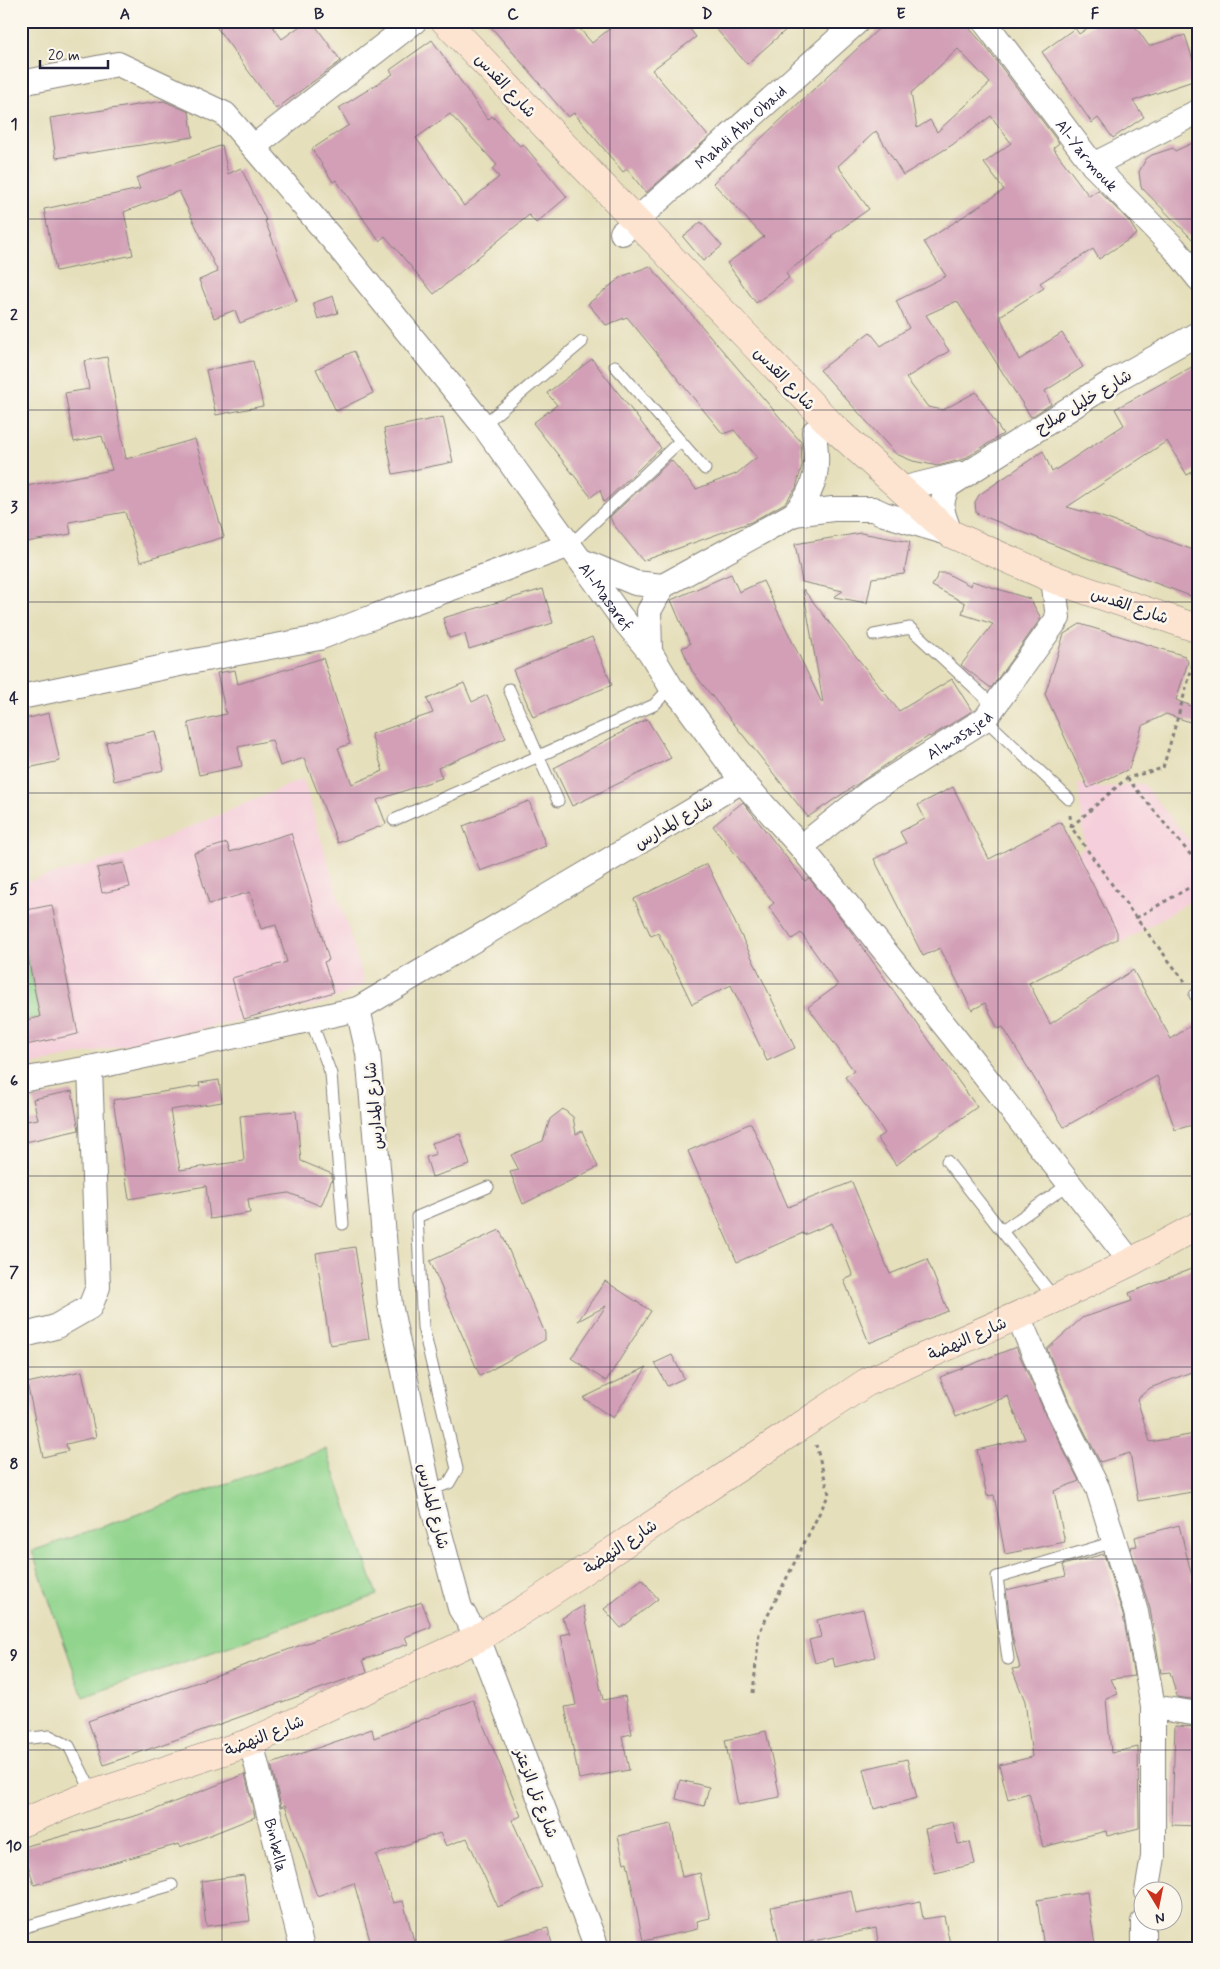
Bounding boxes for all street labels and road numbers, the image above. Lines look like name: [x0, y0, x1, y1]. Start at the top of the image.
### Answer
street label: شارع القدس: [470, 49, 540, 123]
street label: Mahdi Abu Obaid: [691, 81, 792, 175]
street label: Al-Yarmouk: [1050, 115, 1122, 196]
street label: شارع القدس: [748, 343, 819, 415]
street label: شارع خليل صلاح: [1032, 365, 1136, 439]
street label: Al-Masaref: [573, 559, 637, 636]
street label: شارع القدس: [1088, 583, 1171, 629]
street label: Almasajed: [923, 708, 999, 765]
street label: شارع المدارس: [631, 792, 717, 855]
street label: شارع المدارس: [360, 1061, 389, 1151]
street label: شارع النهضة: [925, 1313, 1010, 1366]
street label: شارع المدارس: [412, 1461, 453, 1552]
street label: شارع النهضة: [580, 1515, 662, 1579]
street label: شارع النهضة: [222, 1711, 307, 1762]
street label: شارع تل الزعتر: [508, 1744, 562, 1841]
street label: Binbella: [258, 1816, 292, 1874]

